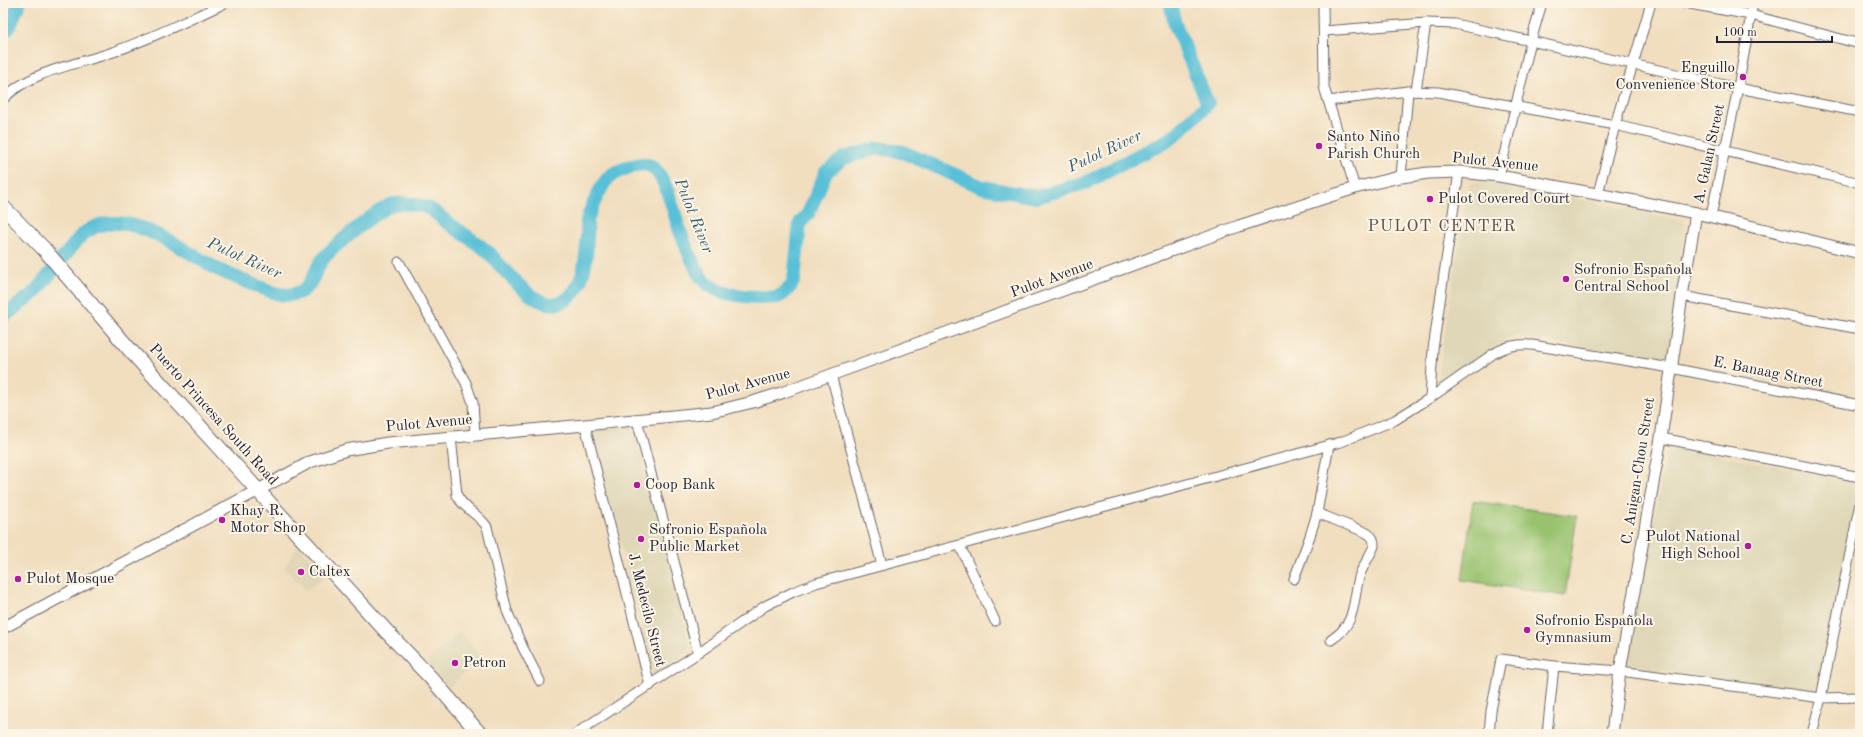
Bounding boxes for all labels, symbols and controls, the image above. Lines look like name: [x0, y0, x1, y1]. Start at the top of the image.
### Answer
scale bar: [1717, 18, 1832, 44]
text: 100 m: [1723, 27, 1757, 39]
place label: Enguillo Convenience Store: [1615, 61, 1735, 93]
marker: Enguillo Convenience Store: [1738, 72, 1748, 82]
street label: A. Galan Street: [1692, 103, 1728, 205]
water label: Pulot River: [1065, 128, 1145, 176]
place label: Santo Niño Parish Church: [1327, 130, 1420, 162]
marker: Santo Niño Parish Church: [1314, 141, 1324, 151]
street label: Pulot Avenue: [1451, 151, 1539, 175]
water label: Pulot River: [670, 175, 716, 257]
place label: Pulot Covered Court: [1438, 192, 1570, 207]
marker: Pulot Covered Court: [1425, 194, 1435, 204]
district label: PULOT CENTER: [1368, 218, 1516, 235]
water label: Pulot River: [204, 235, 284, 283]
street label: Pulot Avenue: [1009, 257, 1095, 301]
place label: Sofronio Española Central School: [1574, 263, 1693, 295]
marker: Sofronio Española Central School: [1561, 274, 1571, 284]
street label: Puerto Princesa South Road: [146, 342, 280, 489]
street label: E. Banaag Street: [1712, 355, 1824, 391]
street label: Pulot Avenue: [704, 366, 792, 403]
street label: C. Anigan-Chou Street: [1620, 396, 1658, 546]
street label: Pulot Avenue: [385, 413, 473, 435]
place label: Coop Bank: [645, 478, 716, 493]
marker: Coop Bank: [632, 480, 642, 490]
place label: Khay R. Motor Shop: [230, 504, 306, 536]
marker: Khay R. Motor Shop: [217, 515, 227, 525]
place label: Sofronio Española Public Market: [649, 523, 768, 555]
place label: Pulot National High School: [1646, 530, 1740, 562]
marker: Sofronio Española Public Market: [636, 534, 646, 544]
marker: Pulot National High School: [1743, 541, 1753, 551]
street label: J. Medecilo Street: [625, 552, 667, 668]
place label: Caltex: [309, 565, 351, 580]
marker: Caltex: [296, 567, 306, 577]
place label: Pulot Mosque: [26, 572, 114, 587]
marker: Pulot Mosque: [13, 574, 23, 584]
place label: Sofronio Española Gymnasium: [1535, 614, 1654, 646]
marker: Sofronio Española Gymnasium: [1522, 625, 1532, 635]
place label: Petron: [463, 656, 506, 671]
marker: Petron: [450, 658, 460, 668]

